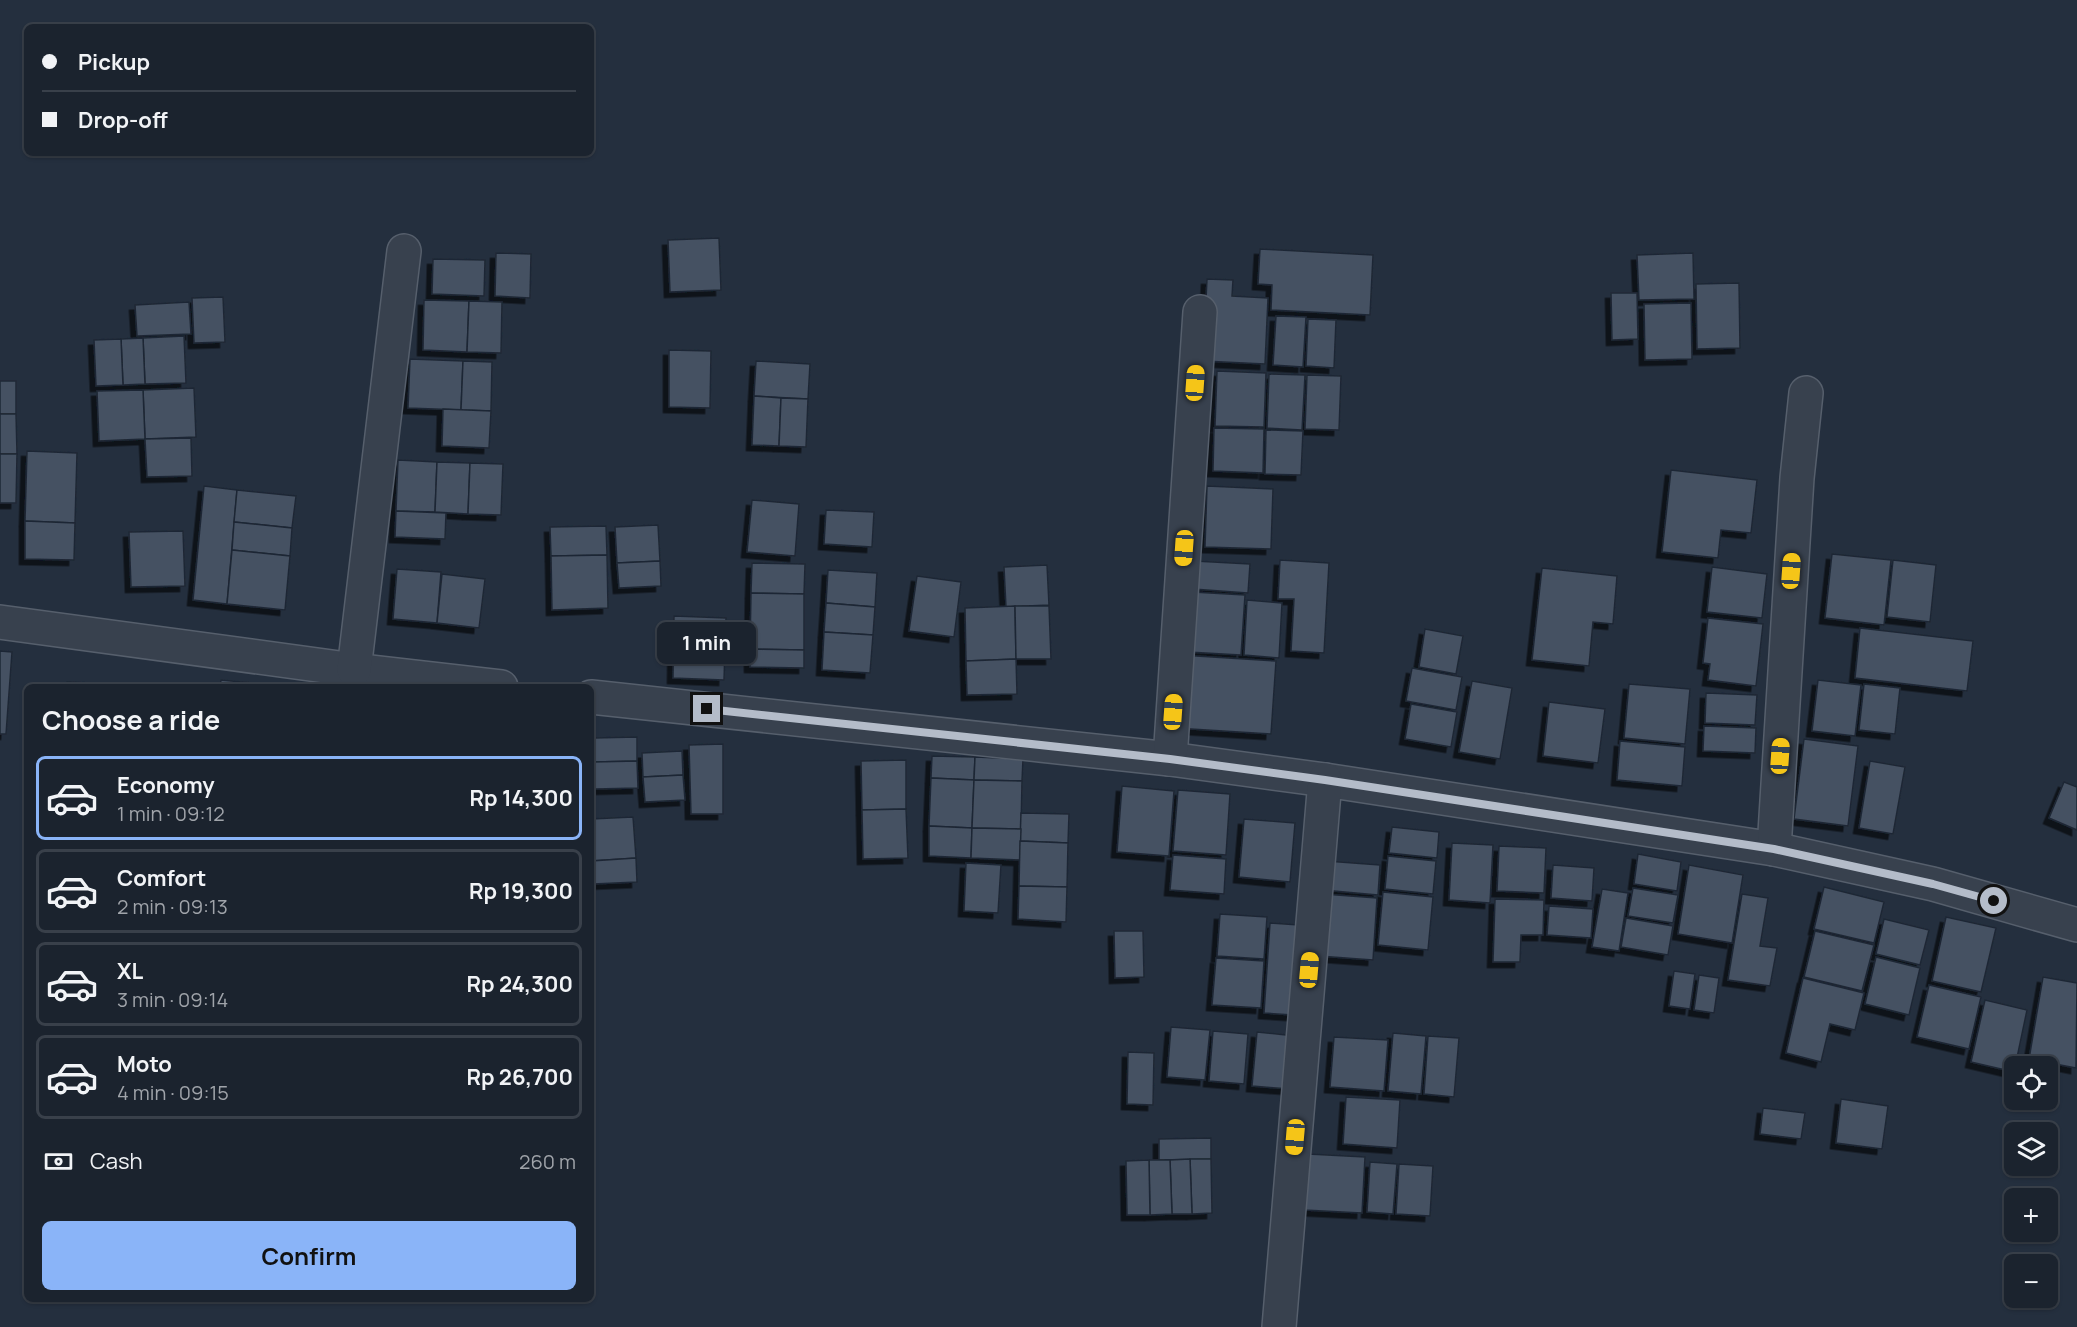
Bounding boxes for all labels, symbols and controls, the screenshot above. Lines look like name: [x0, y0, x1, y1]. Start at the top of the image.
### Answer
text: Pickup: [78, 47, 150, 77]
text: Drop-off: [78, 105, 168, 135]
car: [1185, 364, 1205, 402]
car: [1174, 529, 1194, 567]
car: [1781, 552, 1801, 590]
callout: 1 min: [658, 622, 756, 664]
text: 1 min: [682, 629, 731, 656]
car: [1163, 693, 1183, 731]
route end: [693, 695, 720, 722]
text: Choose a ride: [42, 701, 220, 738]
car: [1770, 737, 1790, 775]
text: Economy: [117, 770, 215, 800]
icon: car: [45, 771, 99, 825]
text: Rp 14,300: [470, 783, 573, 813]
text: 1 min · 09:12: [117, 800, 225, 827]
text: Comfort: [117, 863, 206, 893]
icon: car: [45, 864, 99, 918]
text: Rp 19,300: [469, 876, 573, 906]
route start: [1980, 887, 2007, 914]
text: 2 min · 09:13: [117, 893, 228, 920]
car: [1298, 951, 1320, 989]
text: XL: [117, 956, 143, 986]
icon: car: [45, 957, 99, 1011]
text: Rp 24,300: [466, 969, 573, 999]
text: 3 min · 09:14: [117, 986, 228, 1013]
text: Moto: [117, 1049, 172, 1079]
icon: car: [45, 1050, 99, 1104]
map controls: [2004, 1056, 2058, 1308]
button: locate: [2004, 1056, 2058, 1110]
text: Rp 26,700: [466, 1062, 573, 1092]
text: 4 min · 09:15: [117, 1079, 229, 1106]
car: [1284, 1118, 1306, 1156]
button: layers: [2004, 1122, 2058, 1176]
icon: cash: [42, 1145, 75, 1178]
text: Cash: [90, 1146, 143, 1176]
text: 260 m: [519, 1148, 576, 1175]
button: +: [2004, 1188, 2058, 1242]
button: Confirm: [42, 1221, 576, 1290]
button: −: [2004, 1254, 2058, 1308]

